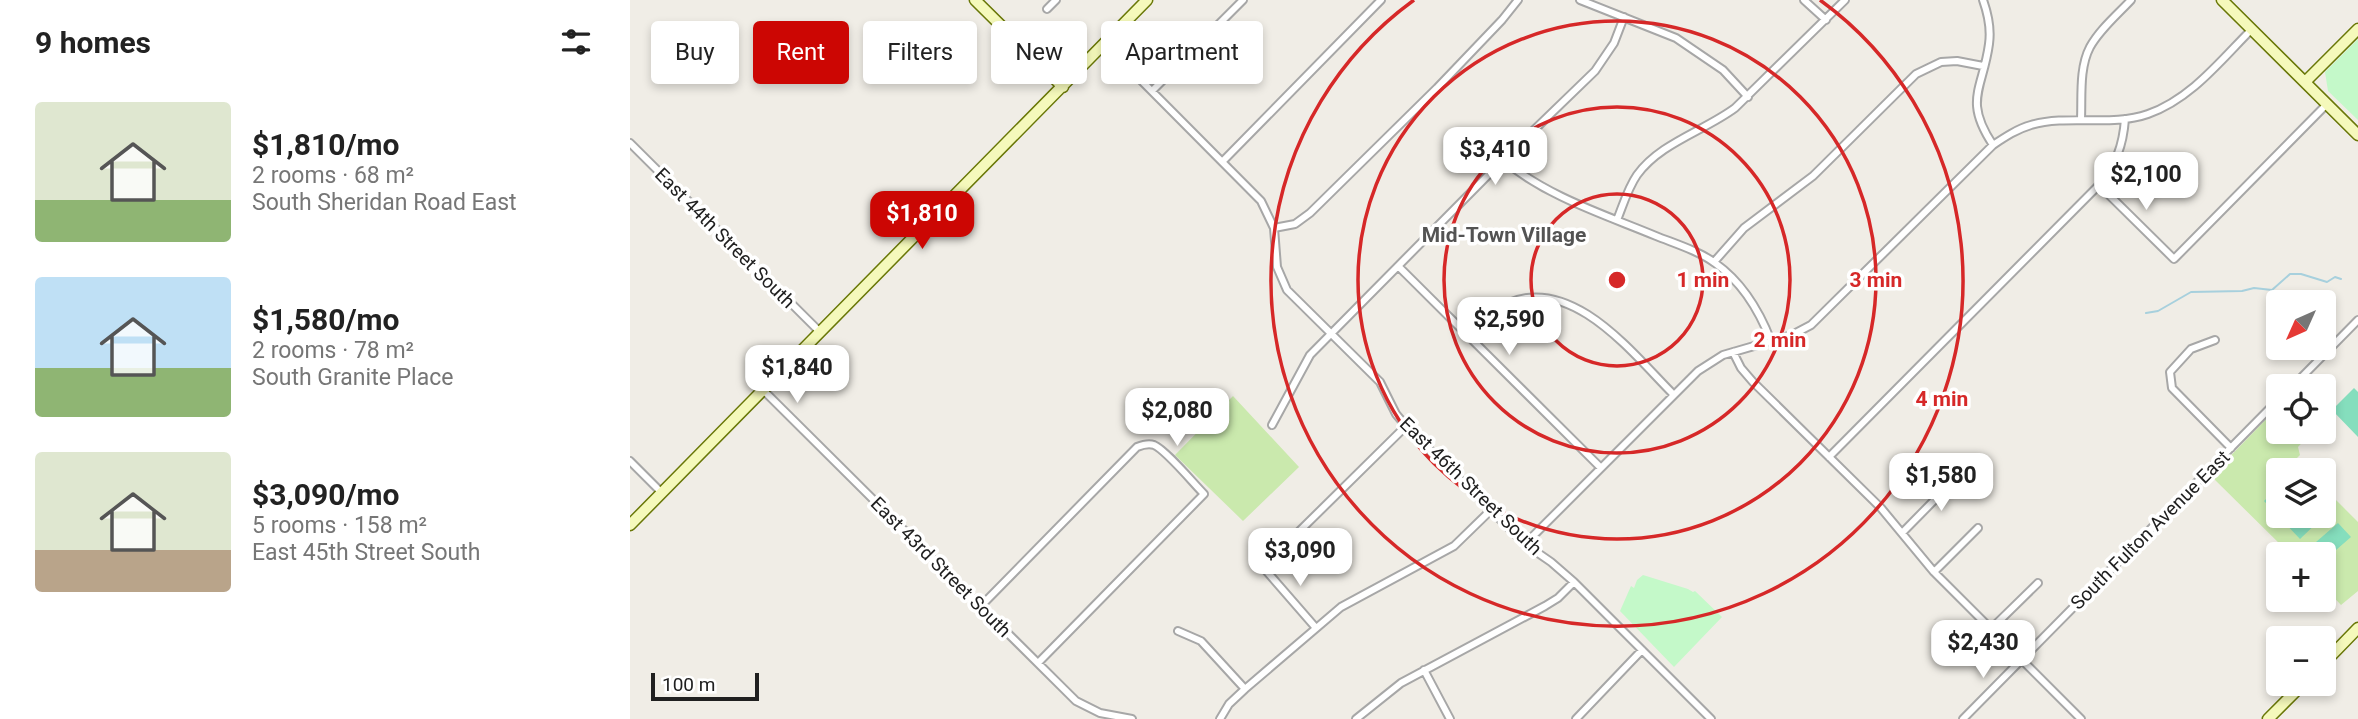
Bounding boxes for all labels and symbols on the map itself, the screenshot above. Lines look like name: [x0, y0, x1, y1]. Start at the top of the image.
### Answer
pin: $3,410: [1438, 128, 1552, 187]
pin: $2,100: [2089, 152, 2203, 212]
street label: East 44th Street South: [650, 163, 800, 313]
pin: $1,810: [865, 191, 979, 251]
district label: Mid-Town Village: [1422, 223, 1586, 247]
centre of rings: [1605, 268, 1629, 292]
text: 1 min: [1677, 268, 1729, 292]
text: 3 min: [1850, 268, 1902, 292]
north arrow: [2266, 290, 2336, 360]
pin: $2,590: [1452, 298, 1566, 357]
text: 2 min: [1754, 328, 1806, 352]
pin: $1,840: [740, 346, 854, 405]
text: 4 min: [1916, 387, 1968, 411]
pin: $2,080: [1120, 388, 1234, 448]
street label: East 46th Street South: [1395, 412, 1547, 560]
street label: South Fulton Avenue East: [2066, 446, 2234, 614]
pin: $1,580: [1884, 454, 1998, 513]
street label: East 43rd Street South: [866, 492, 1016, 642]
pin: $3,090: [1243, 528, 1357, 588]
pin: $2,430: [1926, 620, 2040, 680]
scale bar: [651, 670, 760, 702]

